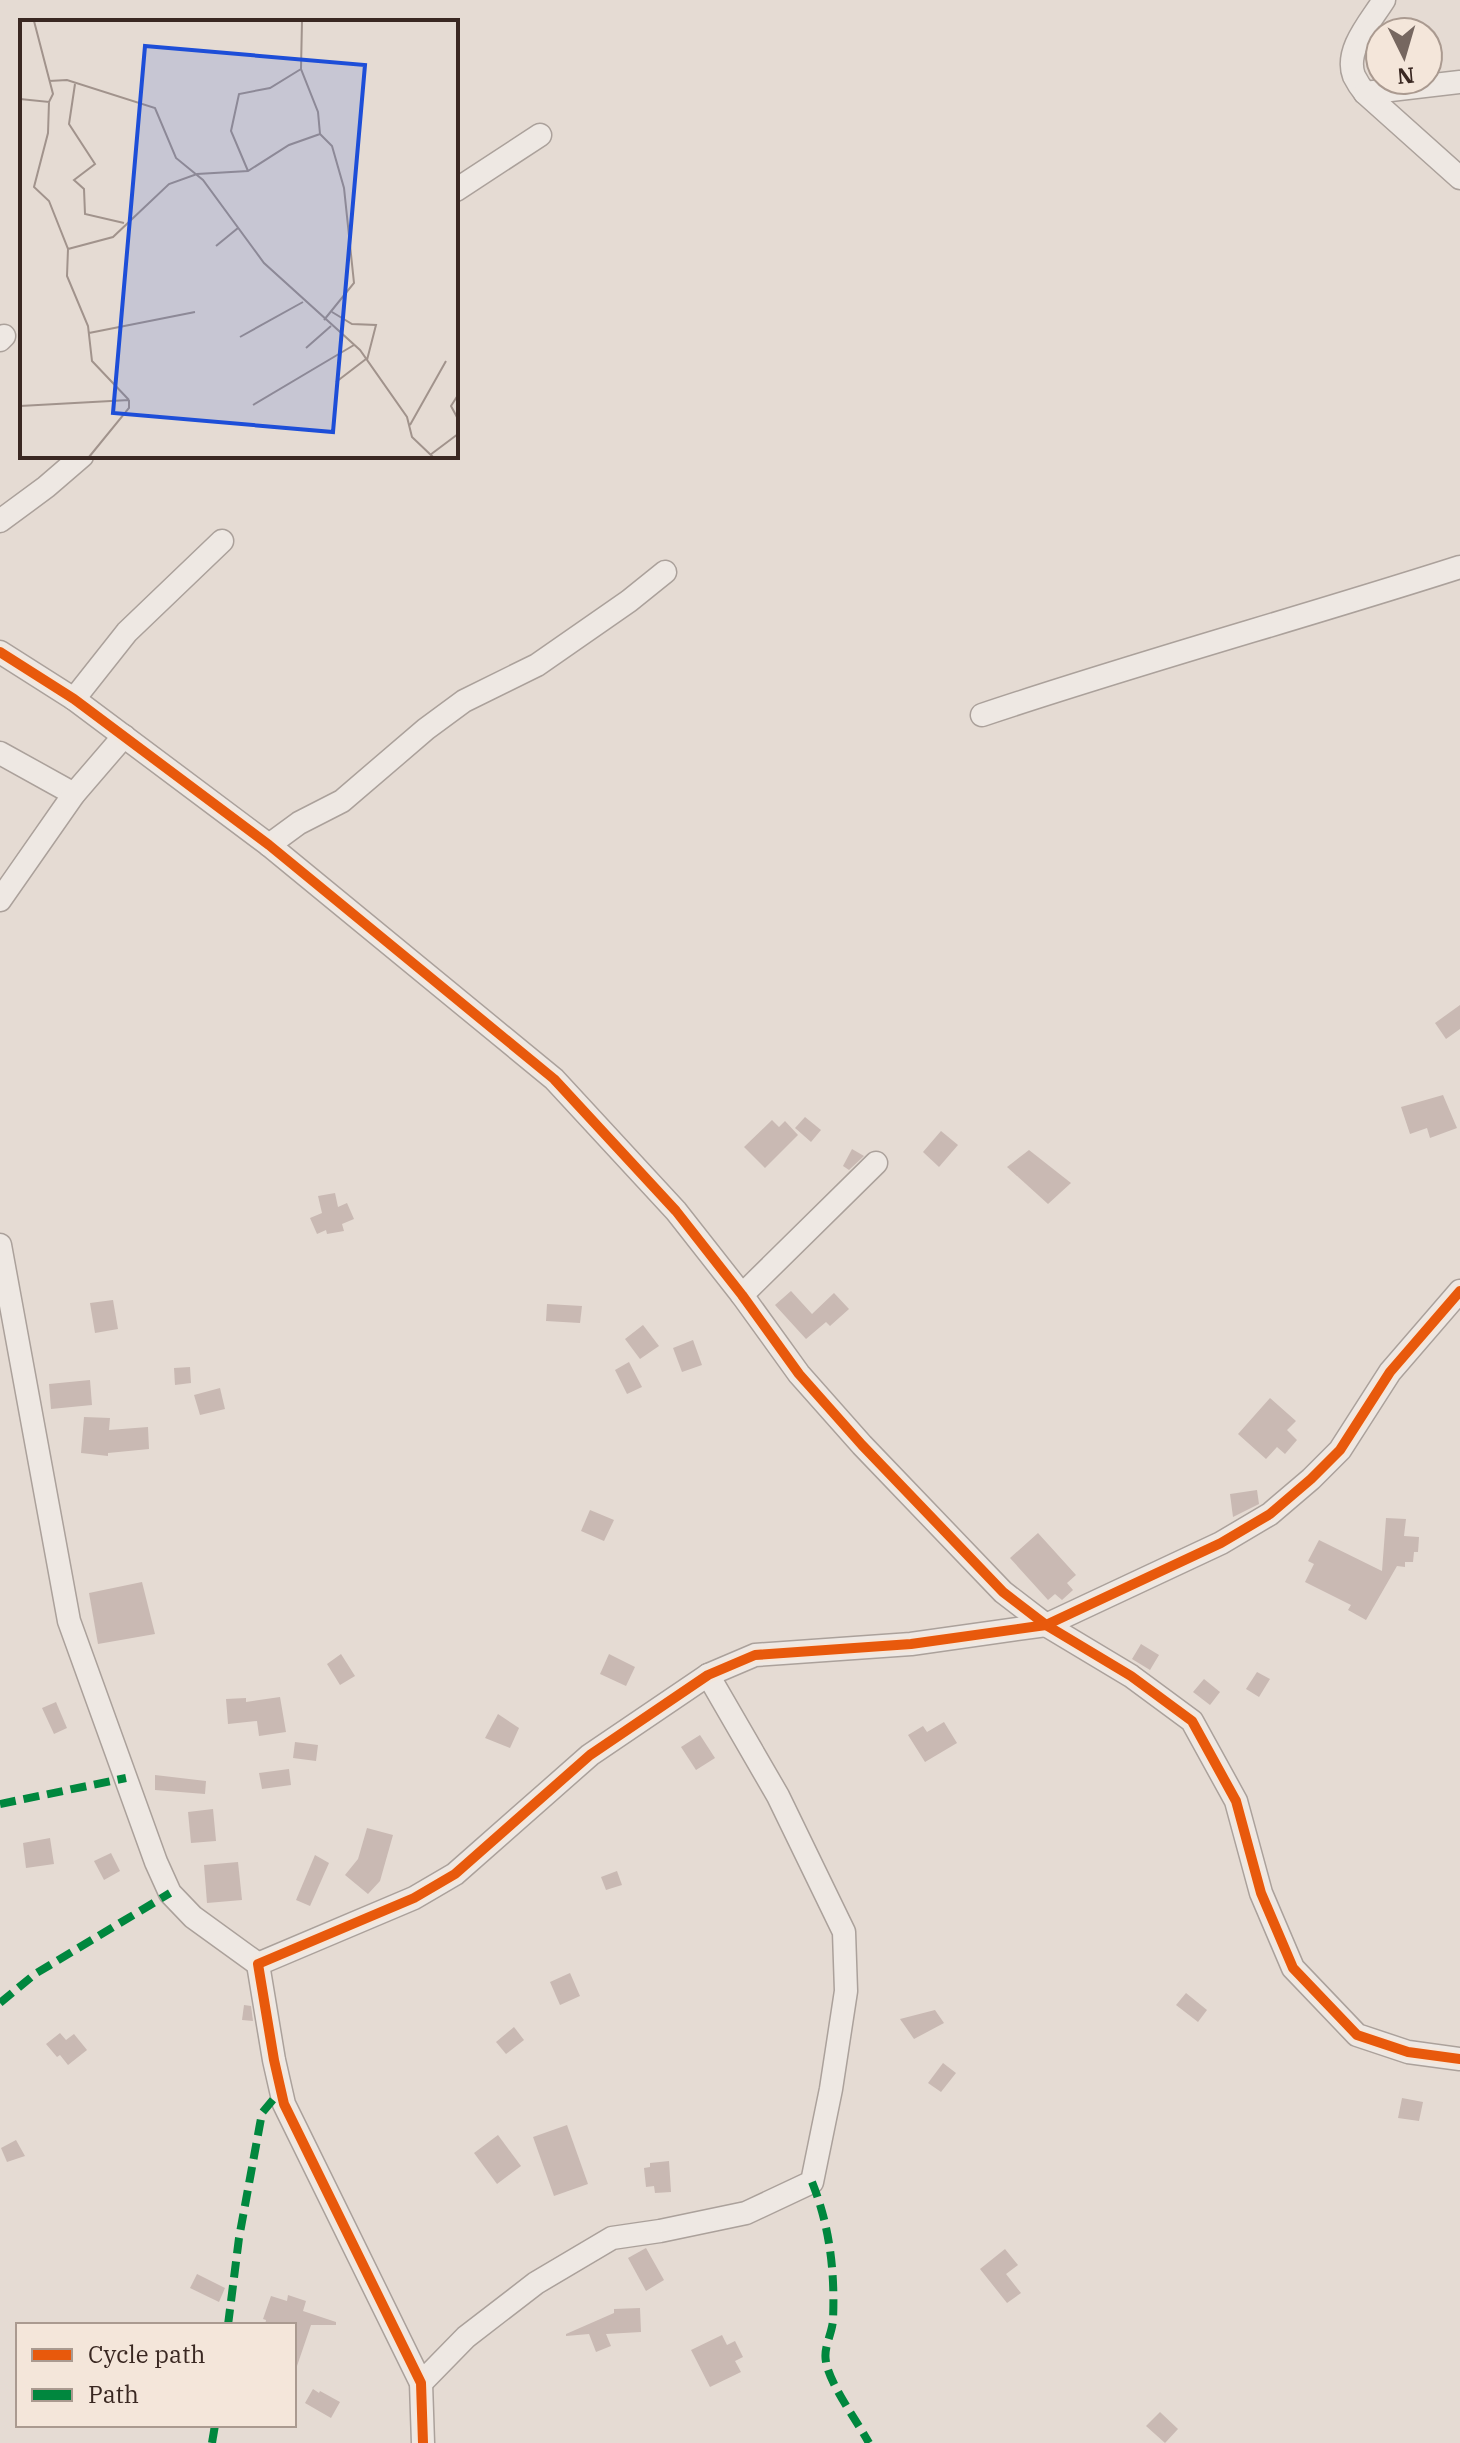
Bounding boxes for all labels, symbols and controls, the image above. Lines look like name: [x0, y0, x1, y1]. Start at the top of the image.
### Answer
north arrow: [1364, 16, 1444, 96]
inset map: [20, 20, 458, 458]
text: N: [1396, 61, 1416, 92]
legend: [16, 2323, 296, 2427]
text: Cycle path: [88, 2338, 205, 2370]
text: Path: [88, 2378, 139, 2410]

